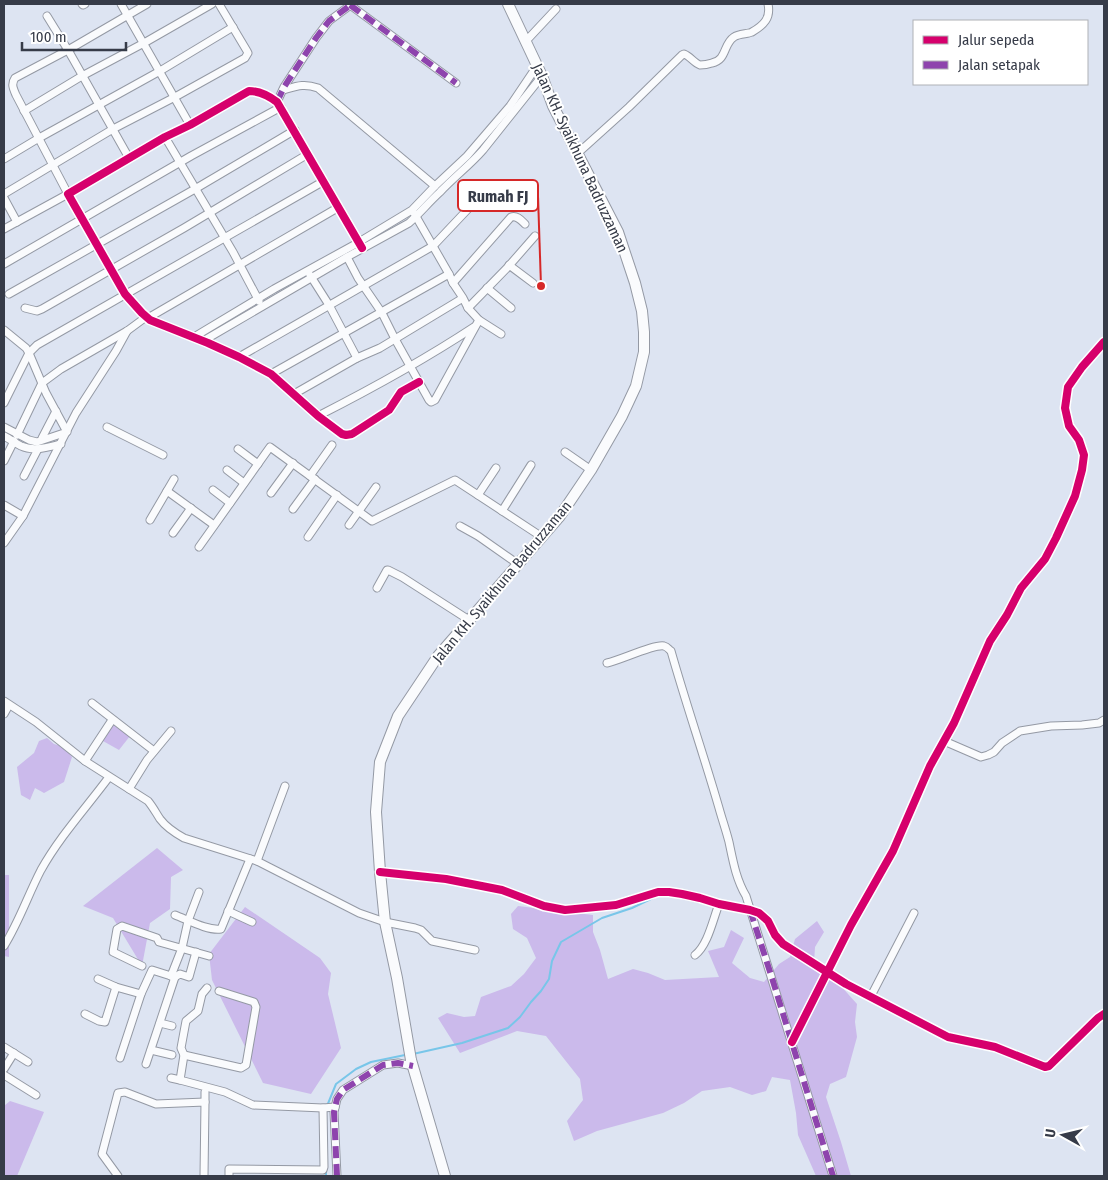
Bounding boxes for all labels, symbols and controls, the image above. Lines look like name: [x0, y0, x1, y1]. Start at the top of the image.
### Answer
scale bar: [22, 20, 126, 52]
legend: [913, 20, 1088, 85]
text: 100 m: [30, 28, 67, 46]
text: Jalur sepeda: [958, 31, 1034, 49]
text: Jalan setapak: [958, 56, 1040, 74]
street label: Jalan KH. Syaikhuna Badruzzaman: [528, 61, 632, 255]
callout: Rumah FJ: [458, 180, 538, 211]
text: Rumah FJ: [468, 187, 528, 206]
street label: Jalan KH. Syaikhuna Badruzzaman: [429, 497, 575, 667]
north arrow: [1038, 1110, 1088, 1160]
text: U: [1042, 1128, 1060, 1139]

